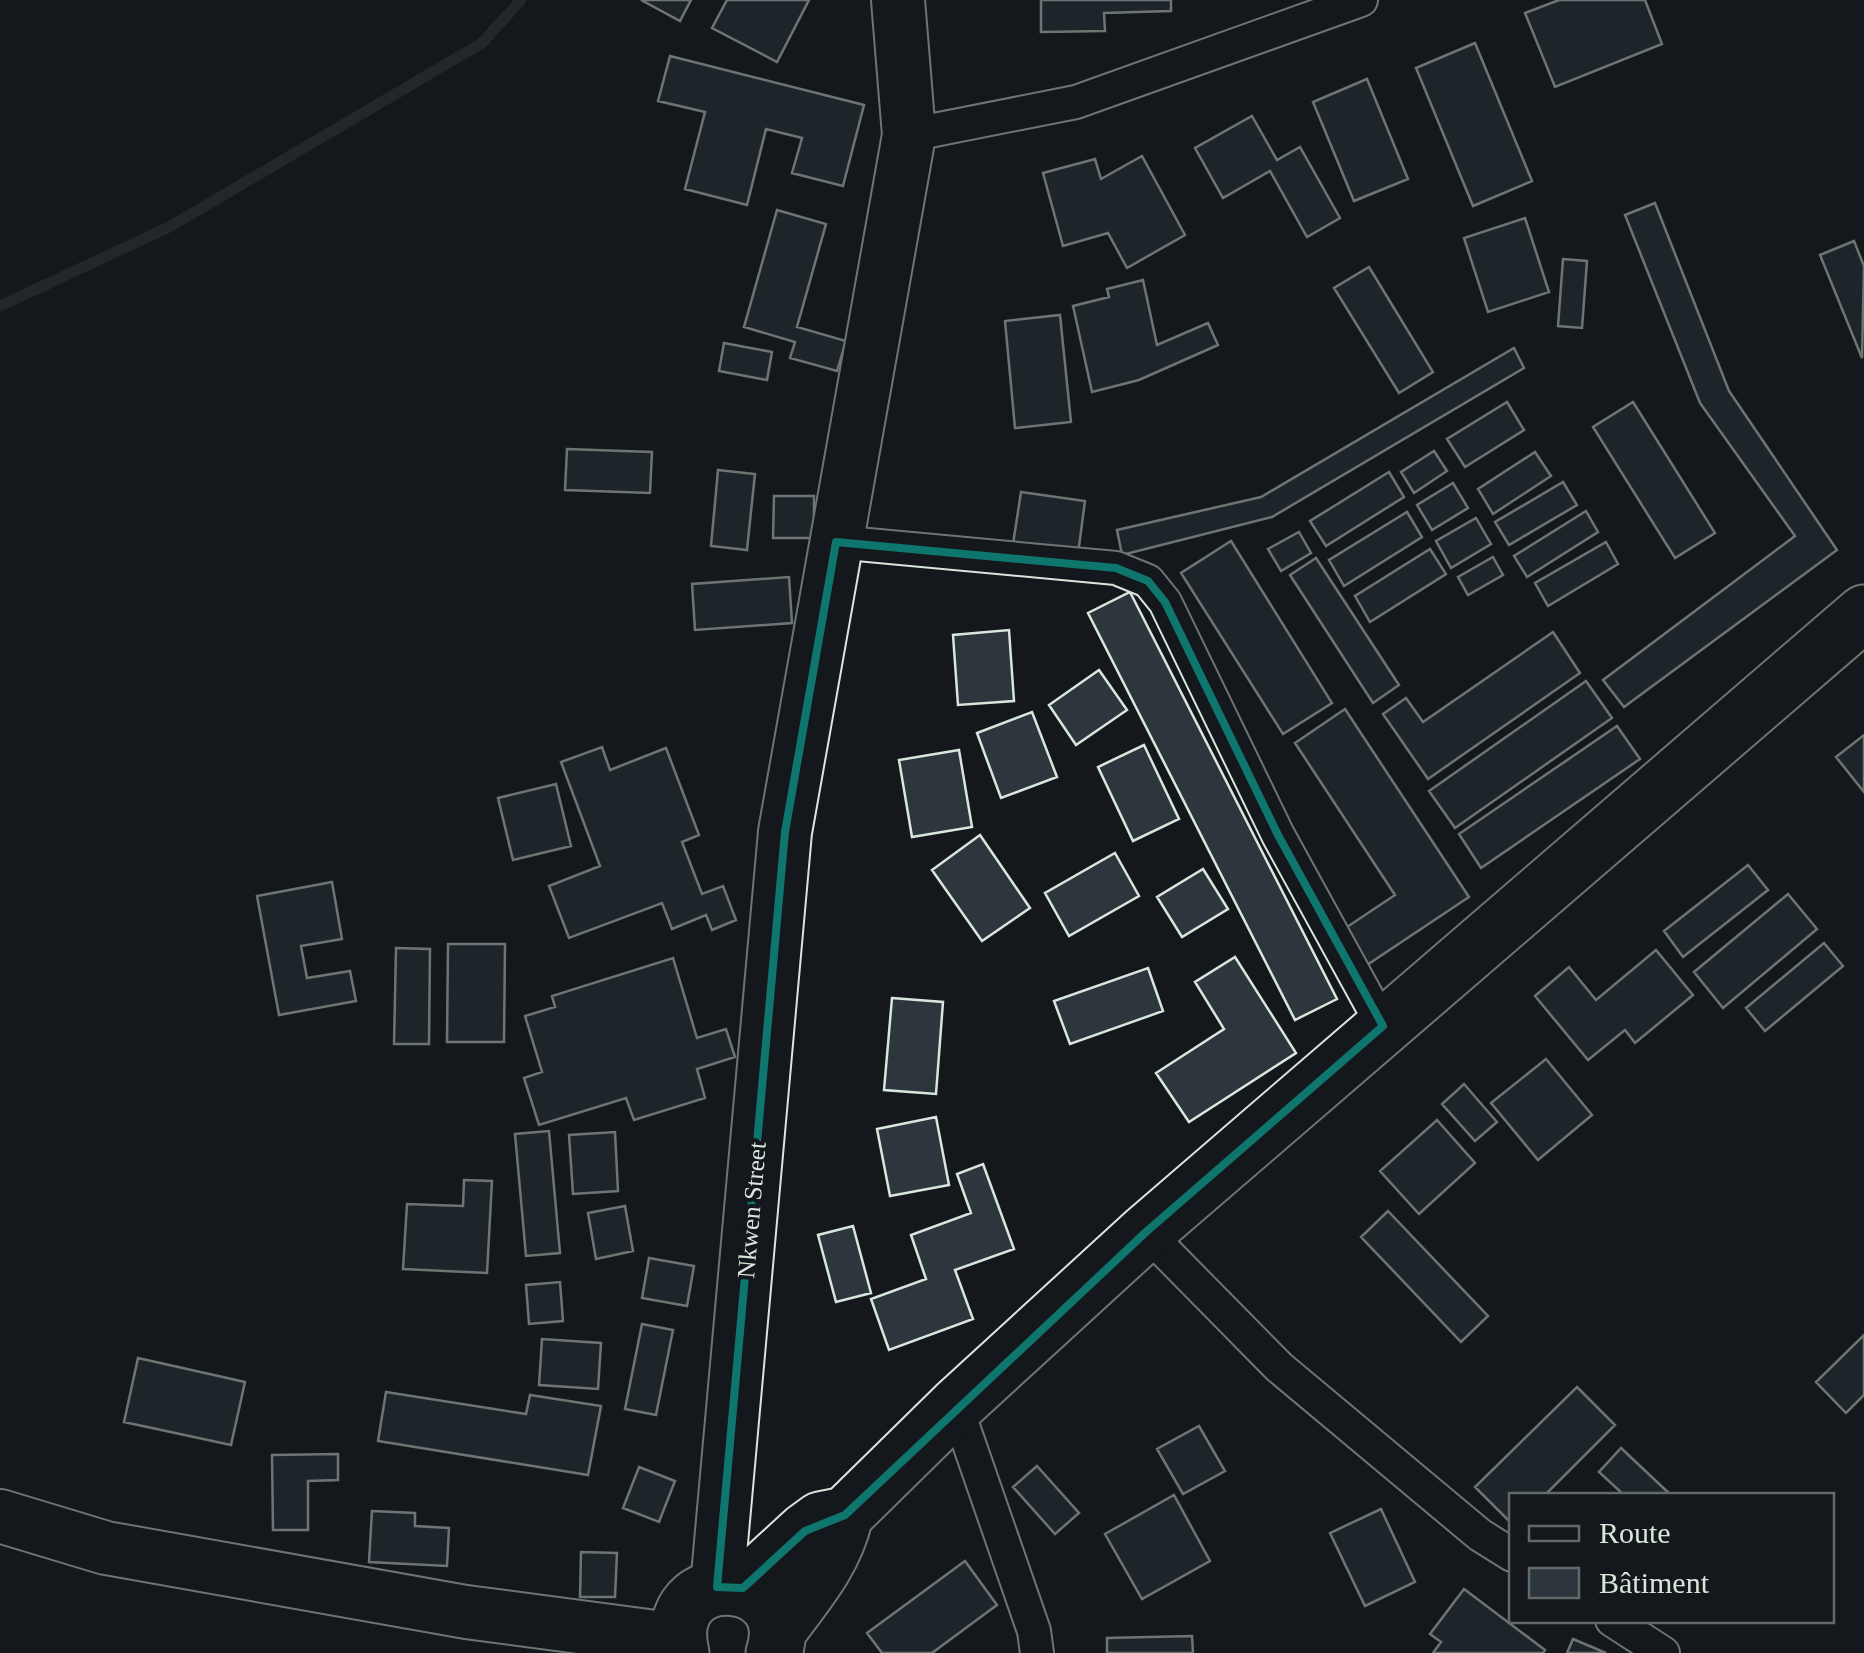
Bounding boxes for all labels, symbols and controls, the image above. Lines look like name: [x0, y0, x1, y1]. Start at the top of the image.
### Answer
street label: Nkwen Street: [732, 1141, 771, 1279]
legend: [1509, 1493, 1834, 1623]
text: Route: [1599, 1516, 1671, 1549]
text: Bâtiment: [1599, 1566, 1710, 1599]

